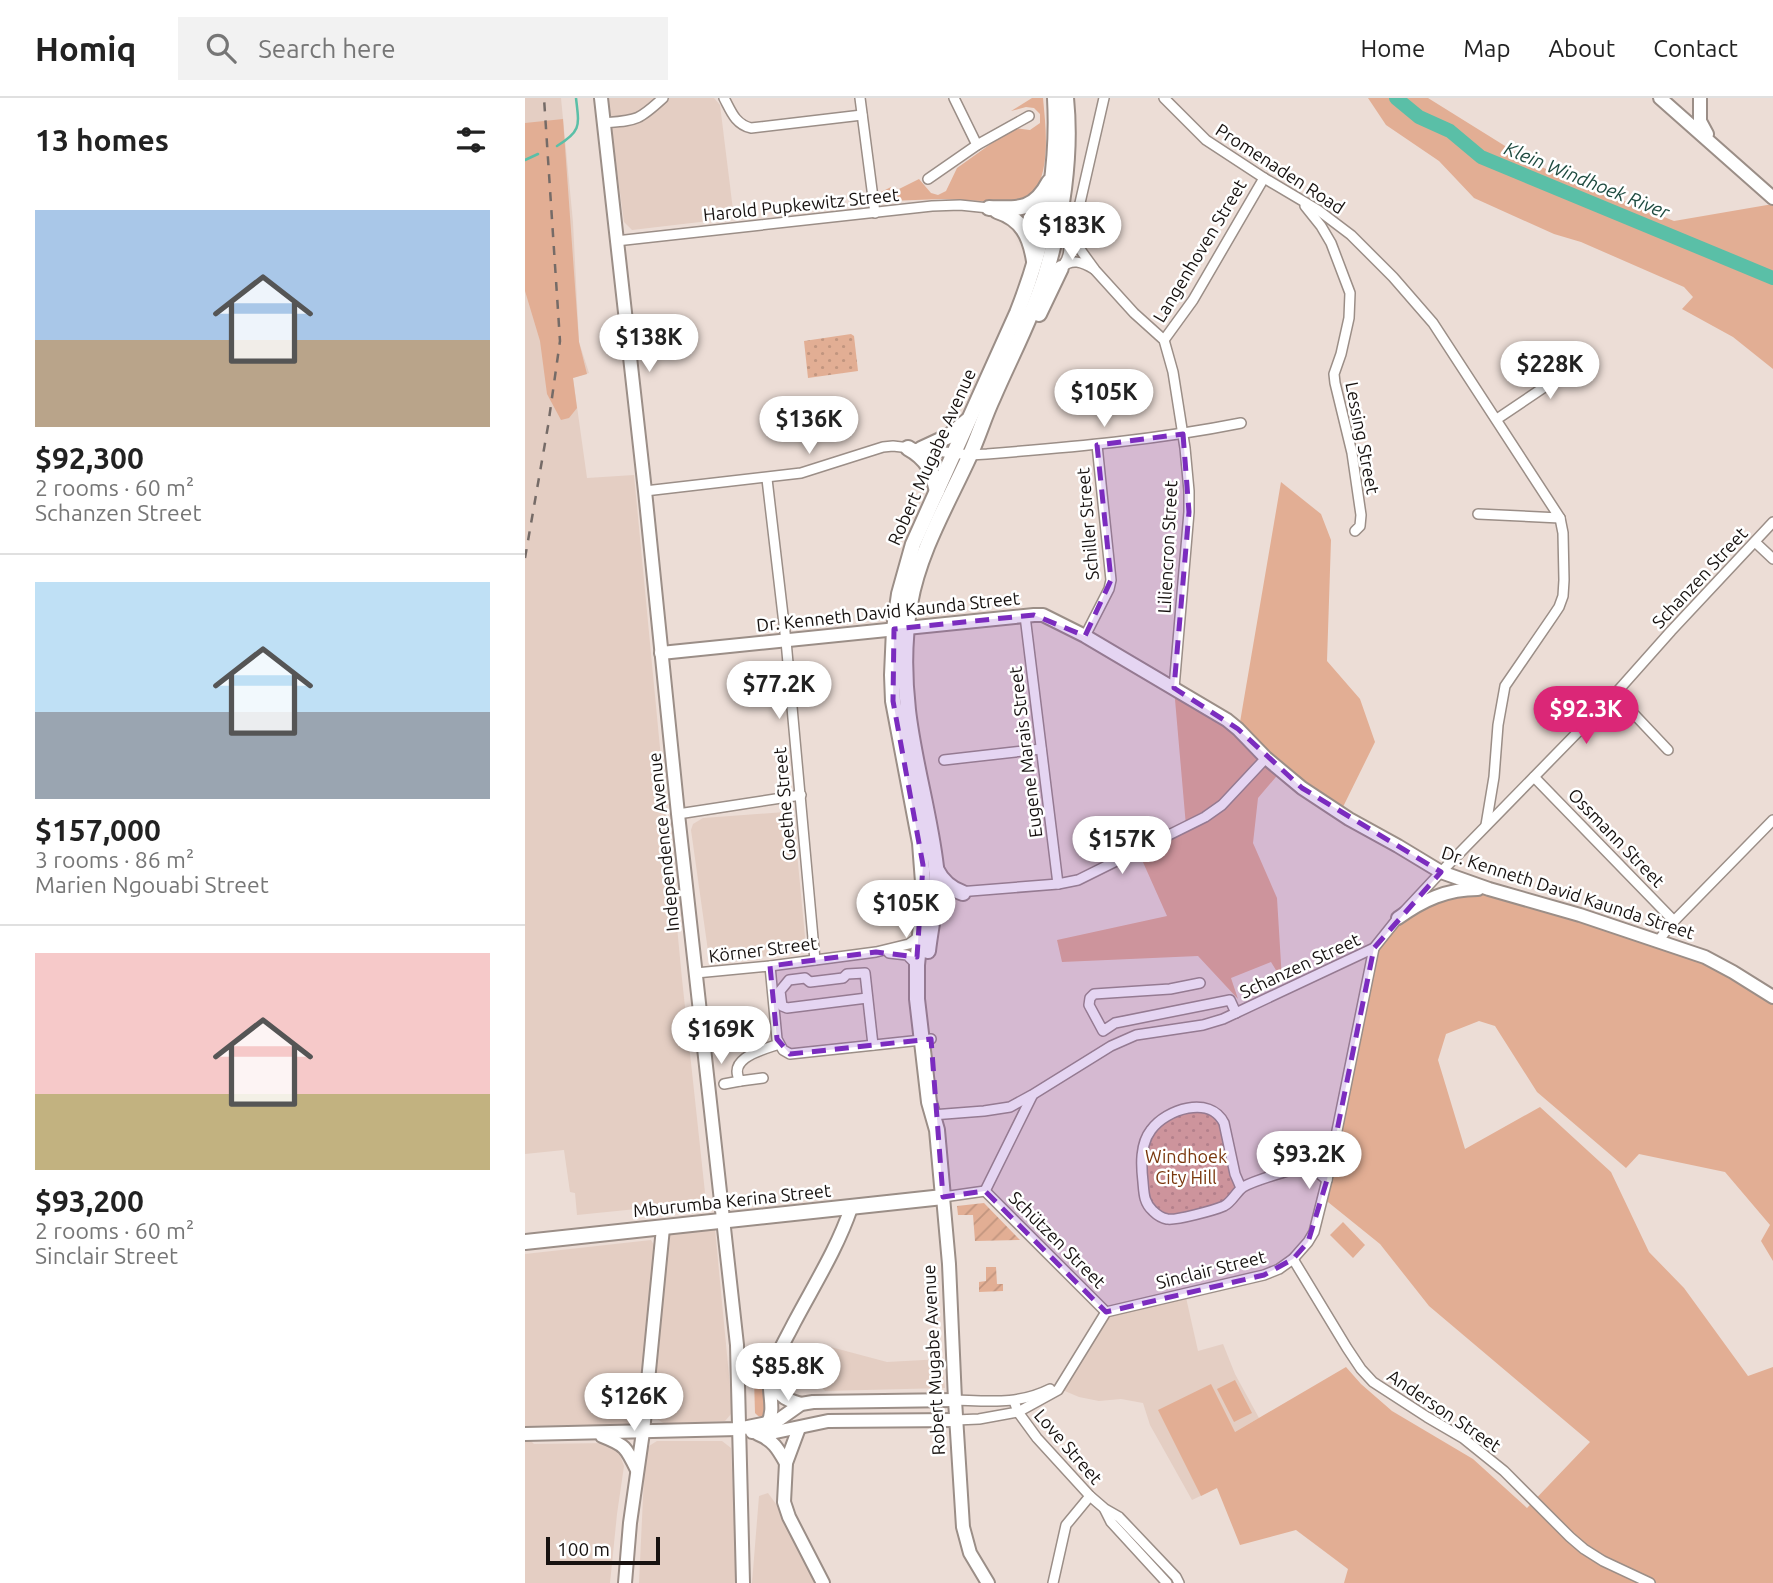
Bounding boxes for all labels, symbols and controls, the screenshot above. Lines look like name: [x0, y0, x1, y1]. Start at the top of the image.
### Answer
search box: [178, 17, 668, 80]
icon: search: [202, 29, 240, 67]
text: Homiq: [35, 30, 136, 67]
text: Search here: [258, 34, 396, 63]
text: Home: [1360, 35, 1425, 62]
text: Map: [1463, 35, 1510, 62]
text: About: [1548, 35, 1615, 62]
text: Contact: [1653, 35, 1738, 62]
street label: Promenaden Road: [1212, 119, 1349, 217]
icon: filters: [452, 121, 490, 159]
text: 13 homes: [35, 123, 169, 157]
water label: Klein Windhoek River: [1501, 137, 1673, 223]
street label: Langenhoven Street: [1148, 175, 1250, 326]
street label: Harold Pupkewitz Street: [702, 184, 900, 224]
pin: $183K: [1023, 202, 1121, 262]
text: $183K: [1038, 212, 1106, 237]
icon: home: [200, 256, 326, 382]
pin: $138K: [600, 314, 698, 374]
text: $138K: [615, 324, 683, 349]
pin: $228K: [1501, 342, 1599, 401]
text: $228K: [1516, 351, 1584, 376]
street label: Robert Mugabe Avenue: [883, 365, 979, 548]
pin: $105K: [1055, 370, 1153, 429]
text: $105K: [1070, 379, 1138, 404]
street label: Lessing Street: [1342, 380, 1384, 496]
pin: $136K: [760, 396, 858, 456]
text: $136K: [775, 406, 843, 431]
text: $92,300: [35, 441, 144, 475]
street label: Schiller Street: [1072, 467, 1102, 581]
text: 2 rooms · 60 m²: [35, 475, 194, 500]
street label: Liliencron Street: [1154, 480, 1180, 614]
text: Schanzen Street: [35, 500, 202, 525]
street label: Schanzen Street: [1648, 523, 1751, 632]
street label: Dr. Kenneth David Kaunda Street: [755, 587, 1020, 635]
icon: home: [200, 628, 326, 754]
pin: $77.2K: [722, 662, 836, 721]
street label: Eugene Marais Street: [1005, 665, 1045, 839]
text: $77.2K: [743, 671, 815, 696]
pin: $92.3K: [1529, 686, 1643, 746]
text: $92.3K: [1550, 696, 1622, 721]
street label: Goethe Street: [769, 746, 799, 862]
street label: Independence Avenue: [644, 752, 682, 933]
street label: Ossmann Street: [1565, 784, 1669, 891]
text: $157,000: [35, 813, 161, 847]
pin: $157K: [1073, 816, 1171, 876]
text: $157K: [1088, 826, 1156, 851]
street label: Dr. Kenneth David Kaunda Street: [1439, 842, 1697, 942]
text: 3 rooms · 86 m²: [35, 847, 194, 872]
text: Marien Ngouabi Street: [35, 872, 269, 897]
pin: $105K: [857, 880, 955, 940]
text: $105K: [872, 890, 940, 915]
street label: Schanzen Street: [1236, 928, 1363, 1002]
street label: Körner Street: [707, 932, 818, 966]
icon: home: [200, 999, 326, 1125]
pin: $169K: [672, 1006, 770, 1066]
text: $169K: [687, 1016, 755, 1041]
pin: $93.2K: [1252, 1132, 1366, 1191]
text: $93.2K: [1273, 1141, 1345, 1166]
park label: Windhoek City Hill: [1145, 1146, 1227, 1187]
street label: Mburumba Kerina Street: [632, 1180, 832, 1220]
text: $93,200: [35, 1184, 144, 1218]
street label: Schützen Street: [1005, 1187, 1110, 1292]
text: 2 rooms · 60 m²: [35, 1218, 194, 1243]
text: Sinclair Street: [35, 1243, 178, 1268]
street label: Sinclair Street: [1154, 1246, 1268, 1292]
street label: Robert Mugabe Avenue: [918, 1264, 948, 1456]
pin: $85.8K: [731, 1344, 845, 1403]
text: $85.8K: [752, 1353, 824, 1378]
street label: Anderson Street: [1384, 1365, 1505, 1455]
pin: $126K: [585, 1374, 683, 1433]
text: $126K: [600, 1383, 668, 1408]
street label: Love Street: [1031, 1405, 1107, 1488]
scale bar: [546, 1534, 660, 1566]
text: 100 m: [557, 1538, 610, 1560]

